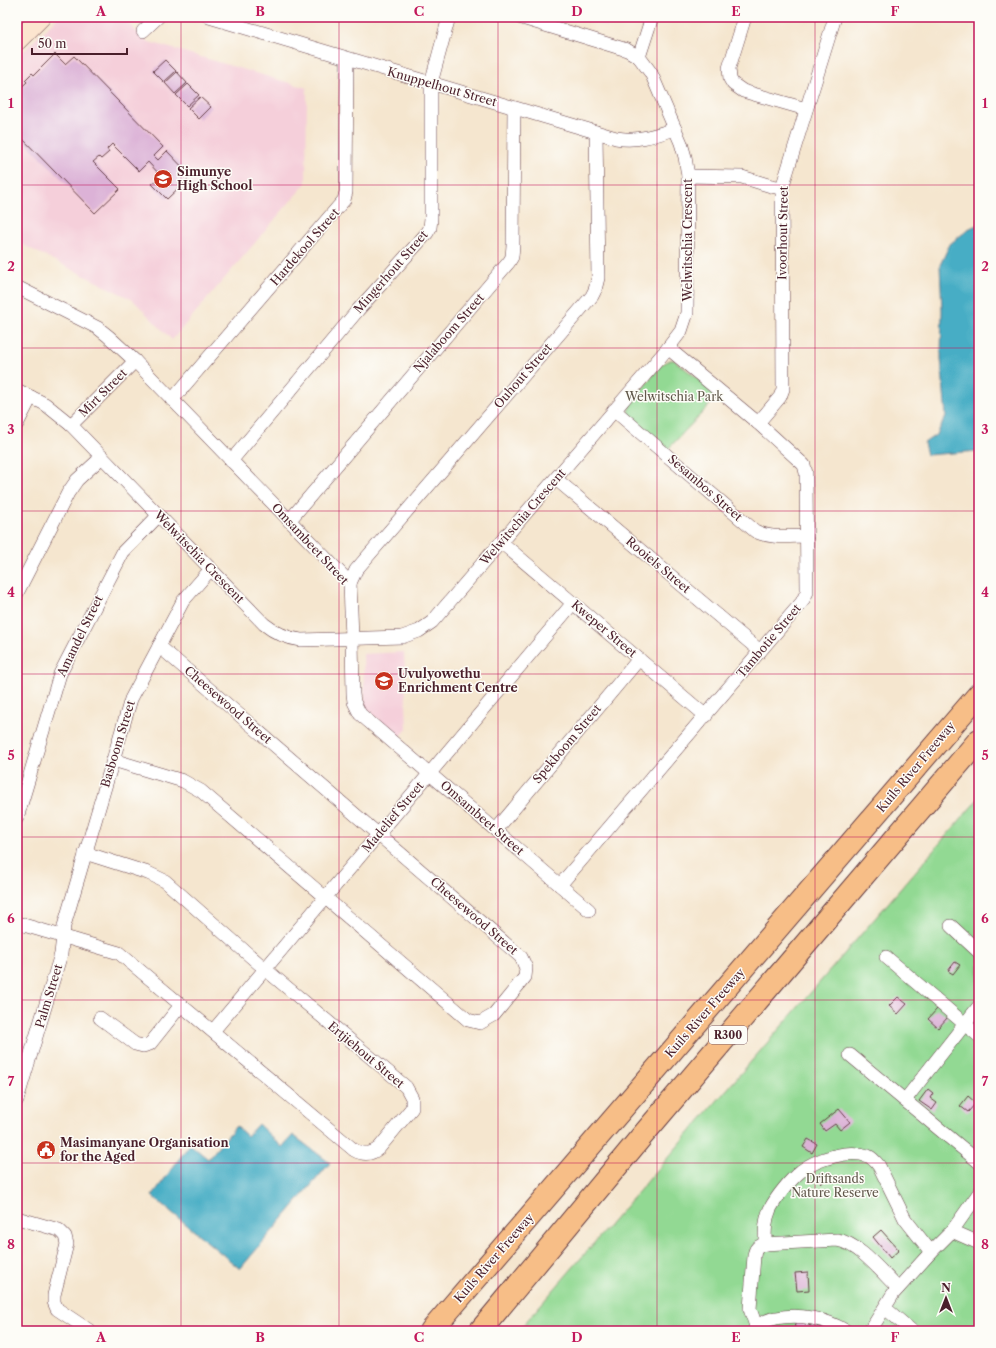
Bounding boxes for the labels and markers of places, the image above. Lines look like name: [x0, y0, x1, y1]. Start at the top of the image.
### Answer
place label: Simunye High School: [177, 164, 252, 193]
school or university icon: Simunye High School: [152, 168, 174, 190]
place label: Uvulyowethu Enrichment Centre: [398, 666, 518, 695]
school or university icon: Uvulyowethu Enrichment Centre: [373, 670, 395, 692]
place label: Masimanyane Organisation for the Aged: [60, 1135, 229, 1164]
public building icon: Masimanyane Organisation for the Aged: [35, 1139, 57, 1161]

